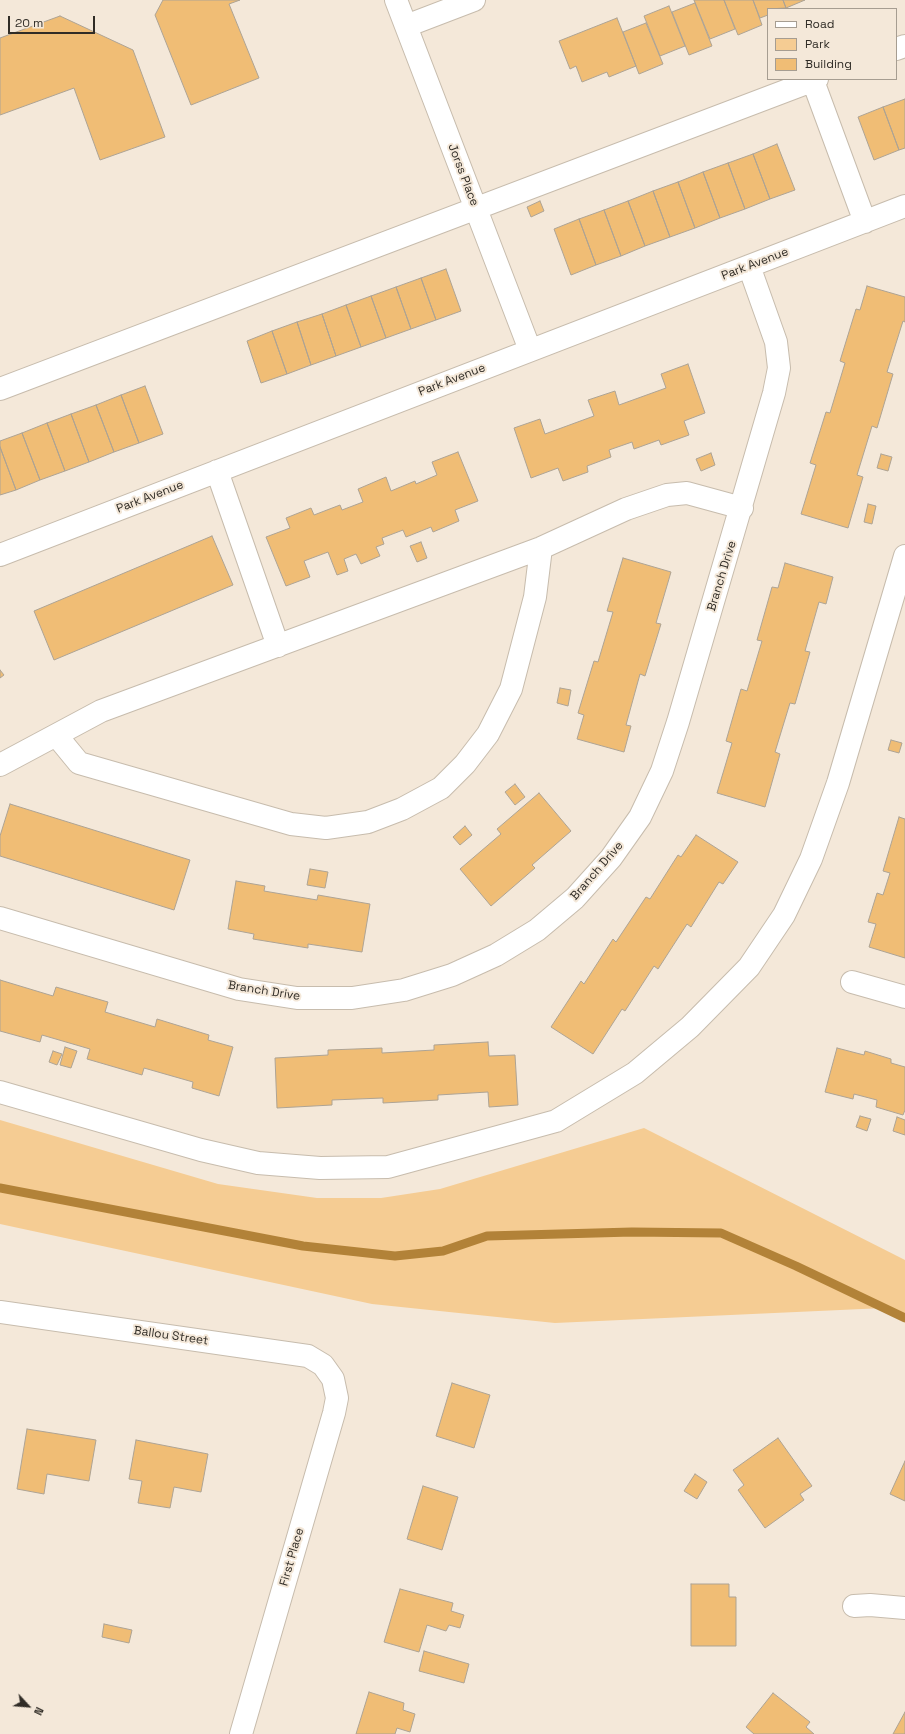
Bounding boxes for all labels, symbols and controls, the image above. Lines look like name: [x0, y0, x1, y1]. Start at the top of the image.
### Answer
scale bar: [10, 8, 97, 34]
legend: [767, 8, 897, 80]
text: 20 m: [15, 15, 43, 31]
text: Road: [805, 16, 834, 32]
text: Park: [805, 36, 830, 52]
text: Building: [805, 56, 852, 72]
street label: Jorss Place: [445, 142, 481, 208]
street label: Park Avenue: [720, 245, 790, 283]
street label: Park Avenue: [417, 361, 487, 399]
street label: Park Avenue: [115, 478, 185, 516]
street label: Branch Drive: [704, 539, 740, 613]
street label: Branch Drive: [568, 839, 626, 903]
street label: Branch Drive: [227, 978, 301, 1004]
street label: Ballou Street: [133, 1324, 209, 1348]
street label: First Place: [277, 1526, 307, 1588]
north arrow: [8, 1686, 48, 1726]
text: N: [31, 1705, 47, 1718]

